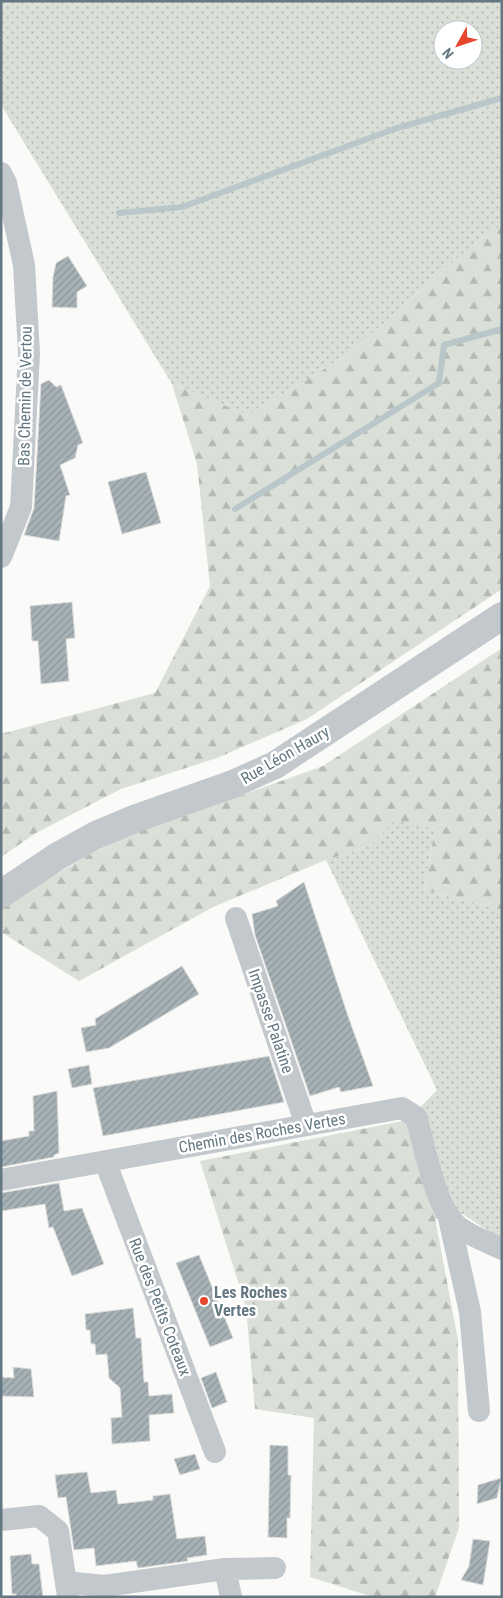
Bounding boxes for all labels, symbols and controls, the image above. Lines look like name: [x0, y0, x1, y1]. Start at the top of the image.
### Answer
north arrow: [433, 20, 483, 70]
text: N: [439, 45, 457, 62]
street label: Bas Chemin de Vertou: [14, 326, 36, 466]
street label: Rue Léon Haury: [237, 722, 333, 788]
street label: Impasse Palatine: [244, 966, 298, 1076]
street label: Chemin des Roches Vertes: [177, 1109, 347, 1157]
street label: Rue des Petits Coteaux: [125, 1235, 195, 1379]
place label: Les Roches Vertes: [214, 1283, 287, 1320]
marker: Les Roches Vertes: [198, 1295, 210, 1307]

